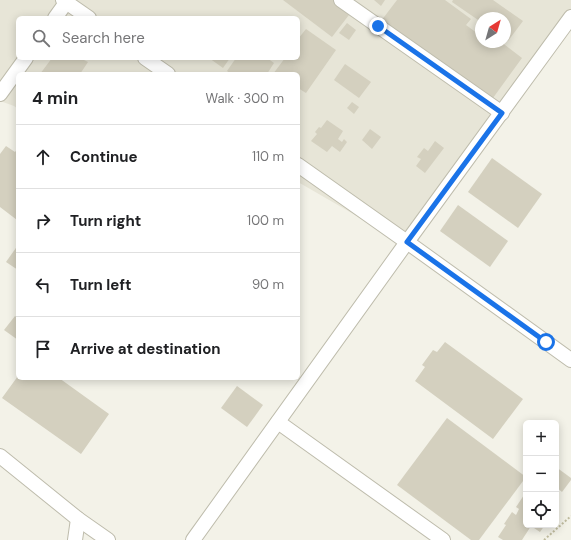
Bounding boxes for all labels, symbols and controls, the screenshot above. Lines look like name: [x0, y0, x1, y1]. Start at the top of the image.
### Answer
north arrow: [475, 12, 511, 48]
search box: [16, 16, 300, 60]
route end: [369, 17, 387, 35]
icon: search: [30, 27, 52, 49]
text: Search here: [62, 28, 145, 48]
text: 4 min: [32, 87, 78, 109]
text: Walk · 300 m: [206, 90, 284, 107]
icon: ahead: [32, 146, 54, 168]
text: Continue: [70, 147, 138, 167]
text: 110 m: [252, 148, 284, 165]
icon: right: [32, 210, 54, 232]
text: Turn right: [70, 211, 141, 231]
text: 100 m: [247, 212, 284, 229]
icon: left: [32, 274, 54, 296]
text: Turn left: [70, 275, 131, 295]
text: 90 m: [252, 276, 284, 293]
route start: [537, 333, 555, 351]
icon: arrive: [32, 338, 54, 360]
text: Arrive at destination: [70, 339, 221, 359]
map controls: [523, 420, 559, 528]
button: +: [523, 420, 559, 456]
button: −: [523, 456, 559, 492]
button: locate: [523, 492, 559, 528]

